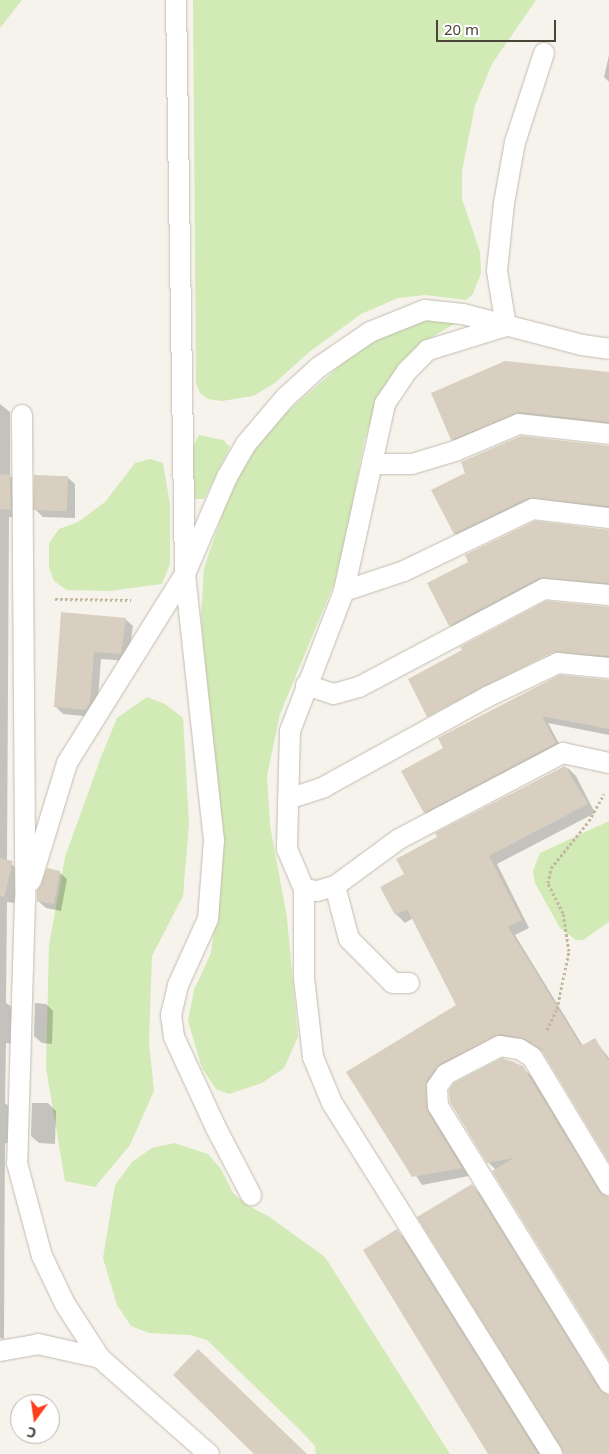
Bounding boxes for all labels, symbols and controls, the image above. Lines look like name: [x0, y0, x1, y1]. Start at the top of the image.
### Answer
scale bar: [439, 10, 559, 42]
text: 20 m: [444, 19, 479, 39]
north arrow: [10, 1394, 60, 1444]
text: С: [25, 1423, 38, 1443]

